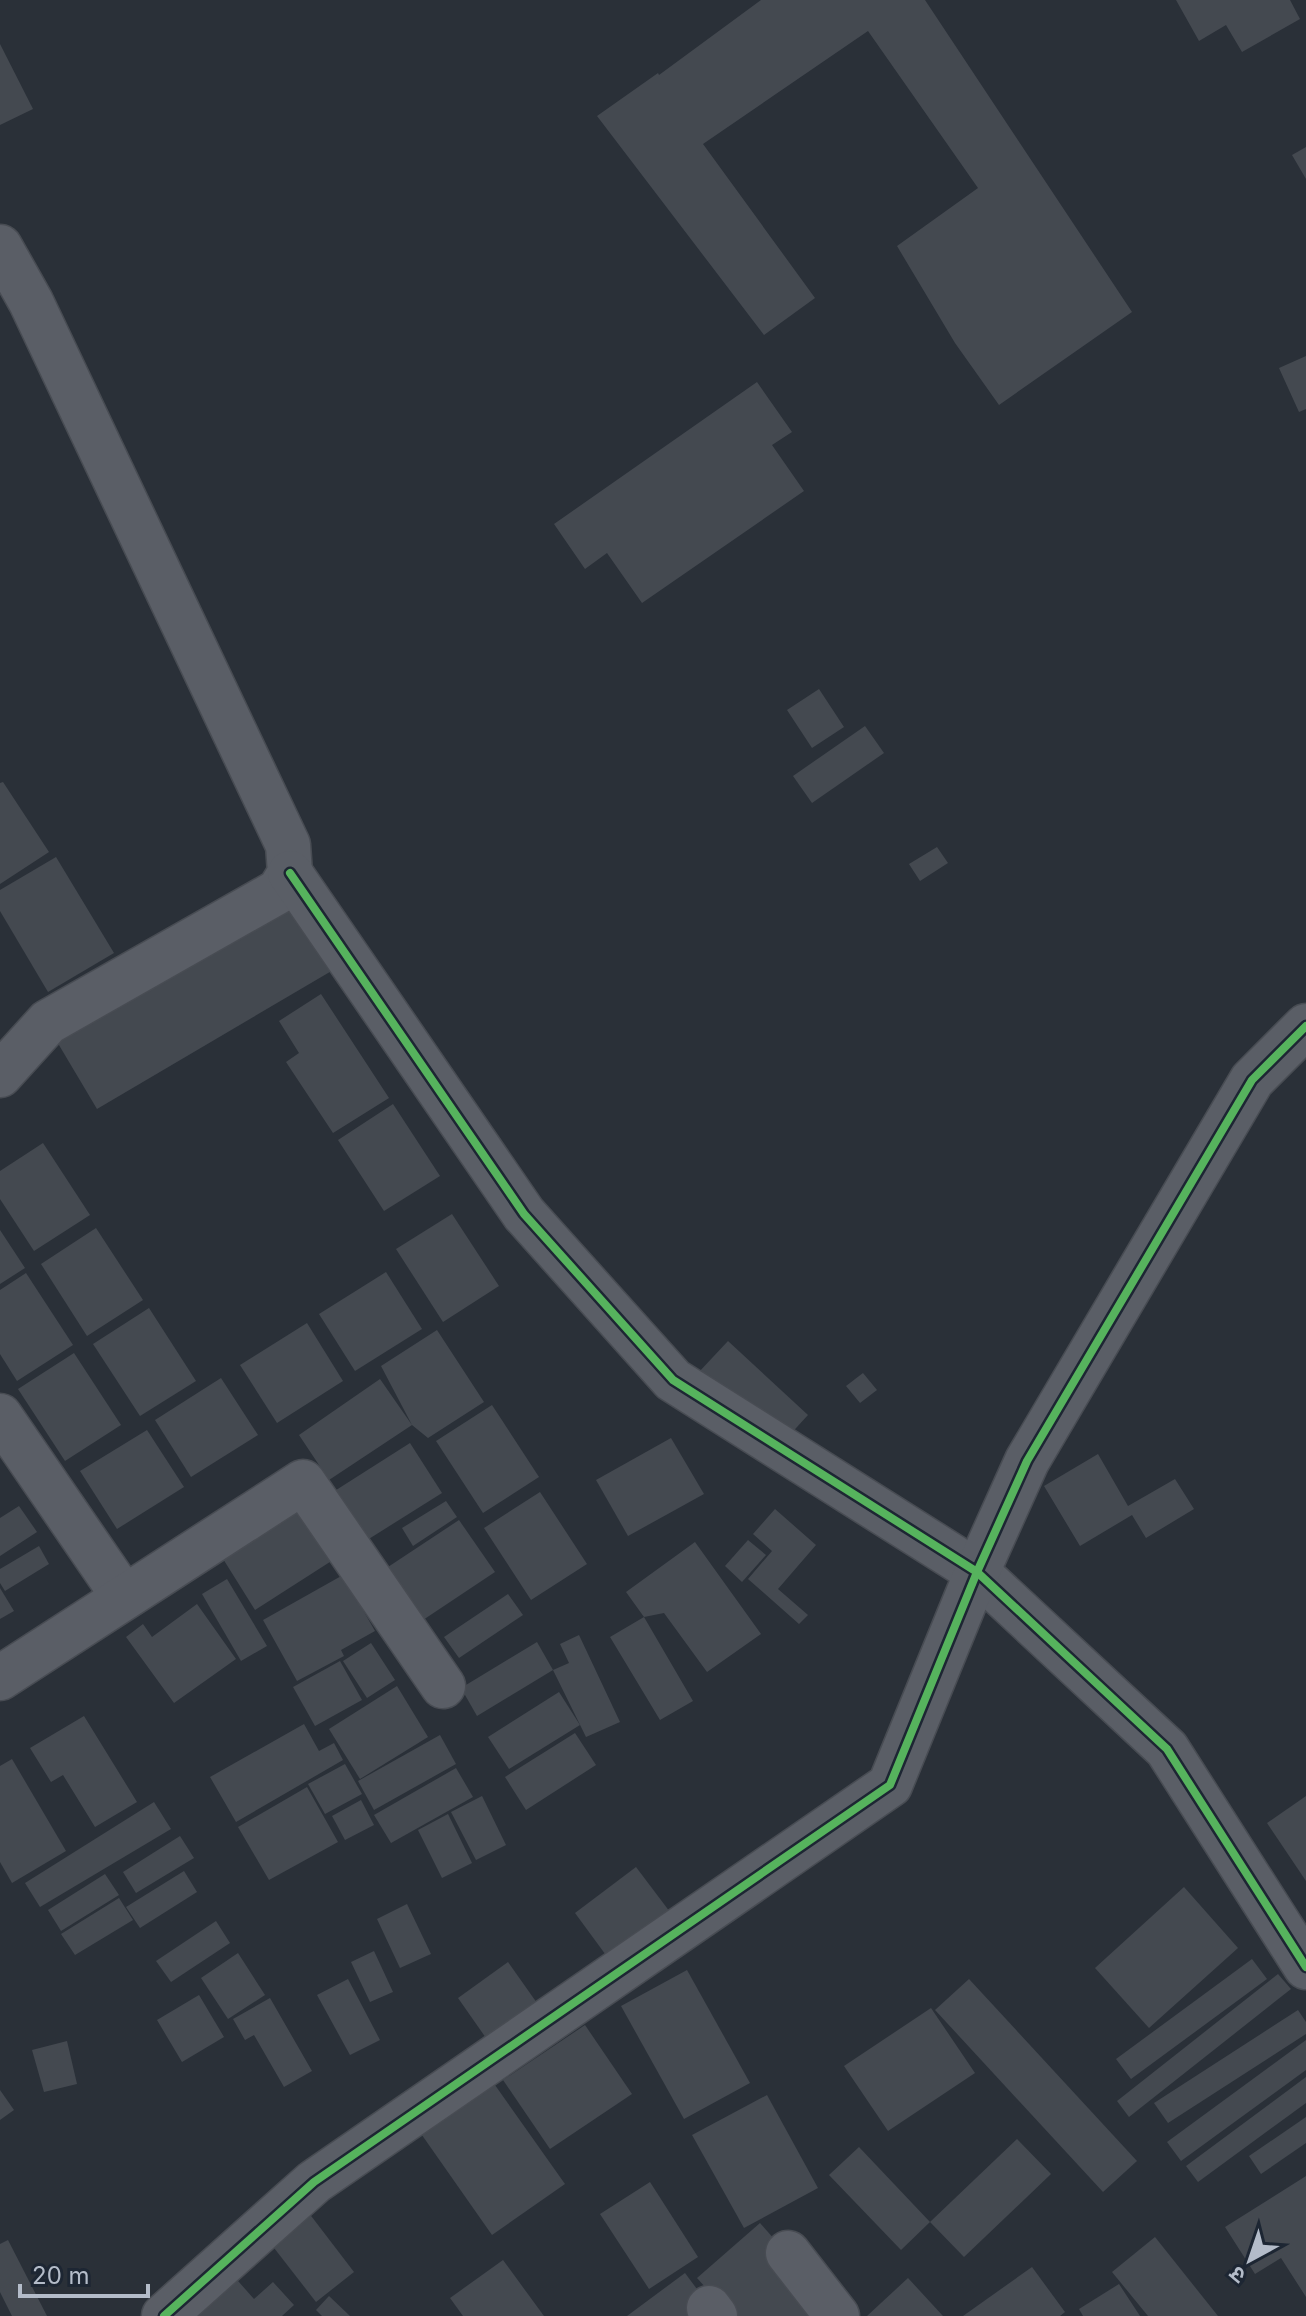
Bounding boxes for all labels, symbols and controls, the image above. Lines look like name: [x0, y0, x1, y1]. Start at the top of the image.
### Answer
north arrow: [1210, 2220, 1290, 2300]
scale bar: [20, 2248, 148, 2298]
text: 20 m: [32, 2261, 90, 2290]
text: उ: [1223, 2261, 1250, 2289]

